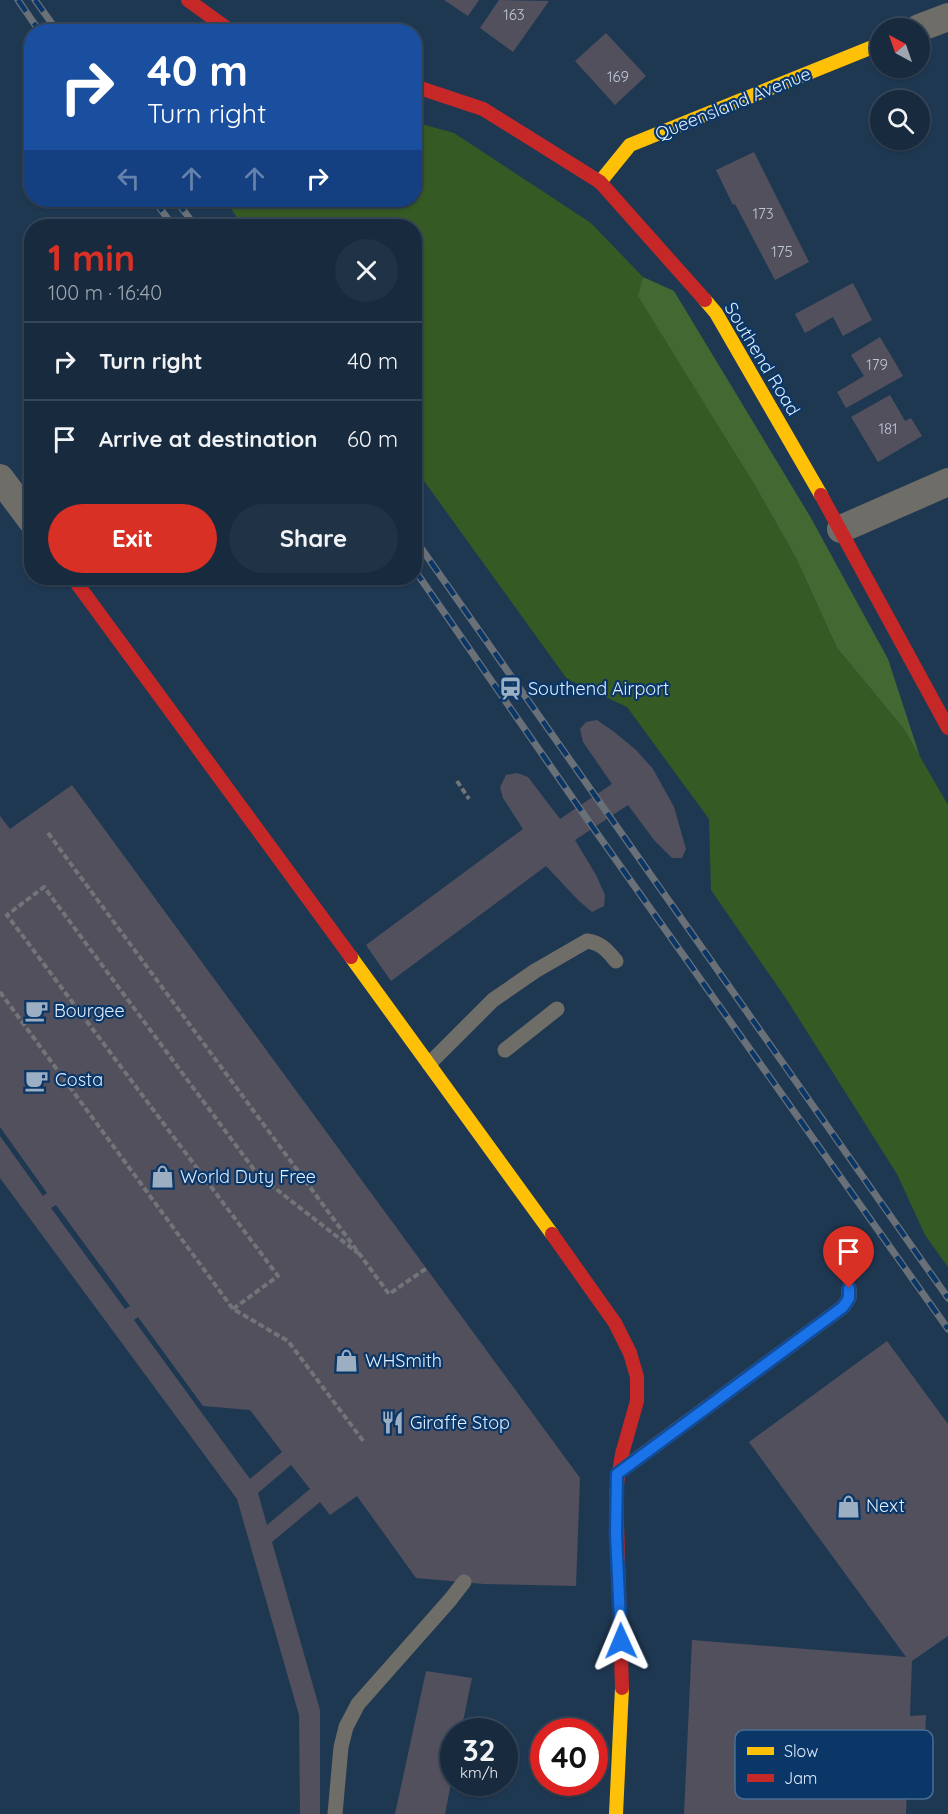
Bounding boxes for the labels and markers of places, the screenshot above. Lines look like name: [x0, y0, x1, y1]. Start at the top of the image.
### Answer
station icon: Southend Airport: [497, 676, 523, 702]
place label: Southend Airport: [528, 677, 669, 700]
cafe icon: Bourgee: [23, 998, 49, 1024]
place label: Bourgee: [54, 999, 125, 1022]
cafe icon: Costa: [24, 1067, 50, 1093]
place label: Costa: [55, 1068, 103, 1091]
shop icon: World Duty Free: [149, 1164, 175, 1190]
place label: World Duty Free: [180, 1165, 316, 1188]
pin: [823, 1226, 874, 1288]
shop icon: WHSmith: [334, 1348, 360, 1374]
place label: WHSmith: [365, 1349, 442, 1372]
restaurant icon: Giraffe Stop: [379, 1410, 405, 1436]
place label: Giraffe Stop: [410, 1411, 510, 1434]
shop icon: Next: [835, 1493, 861, 1519]
place label: Next: [866, 1494, 905, 1517]

